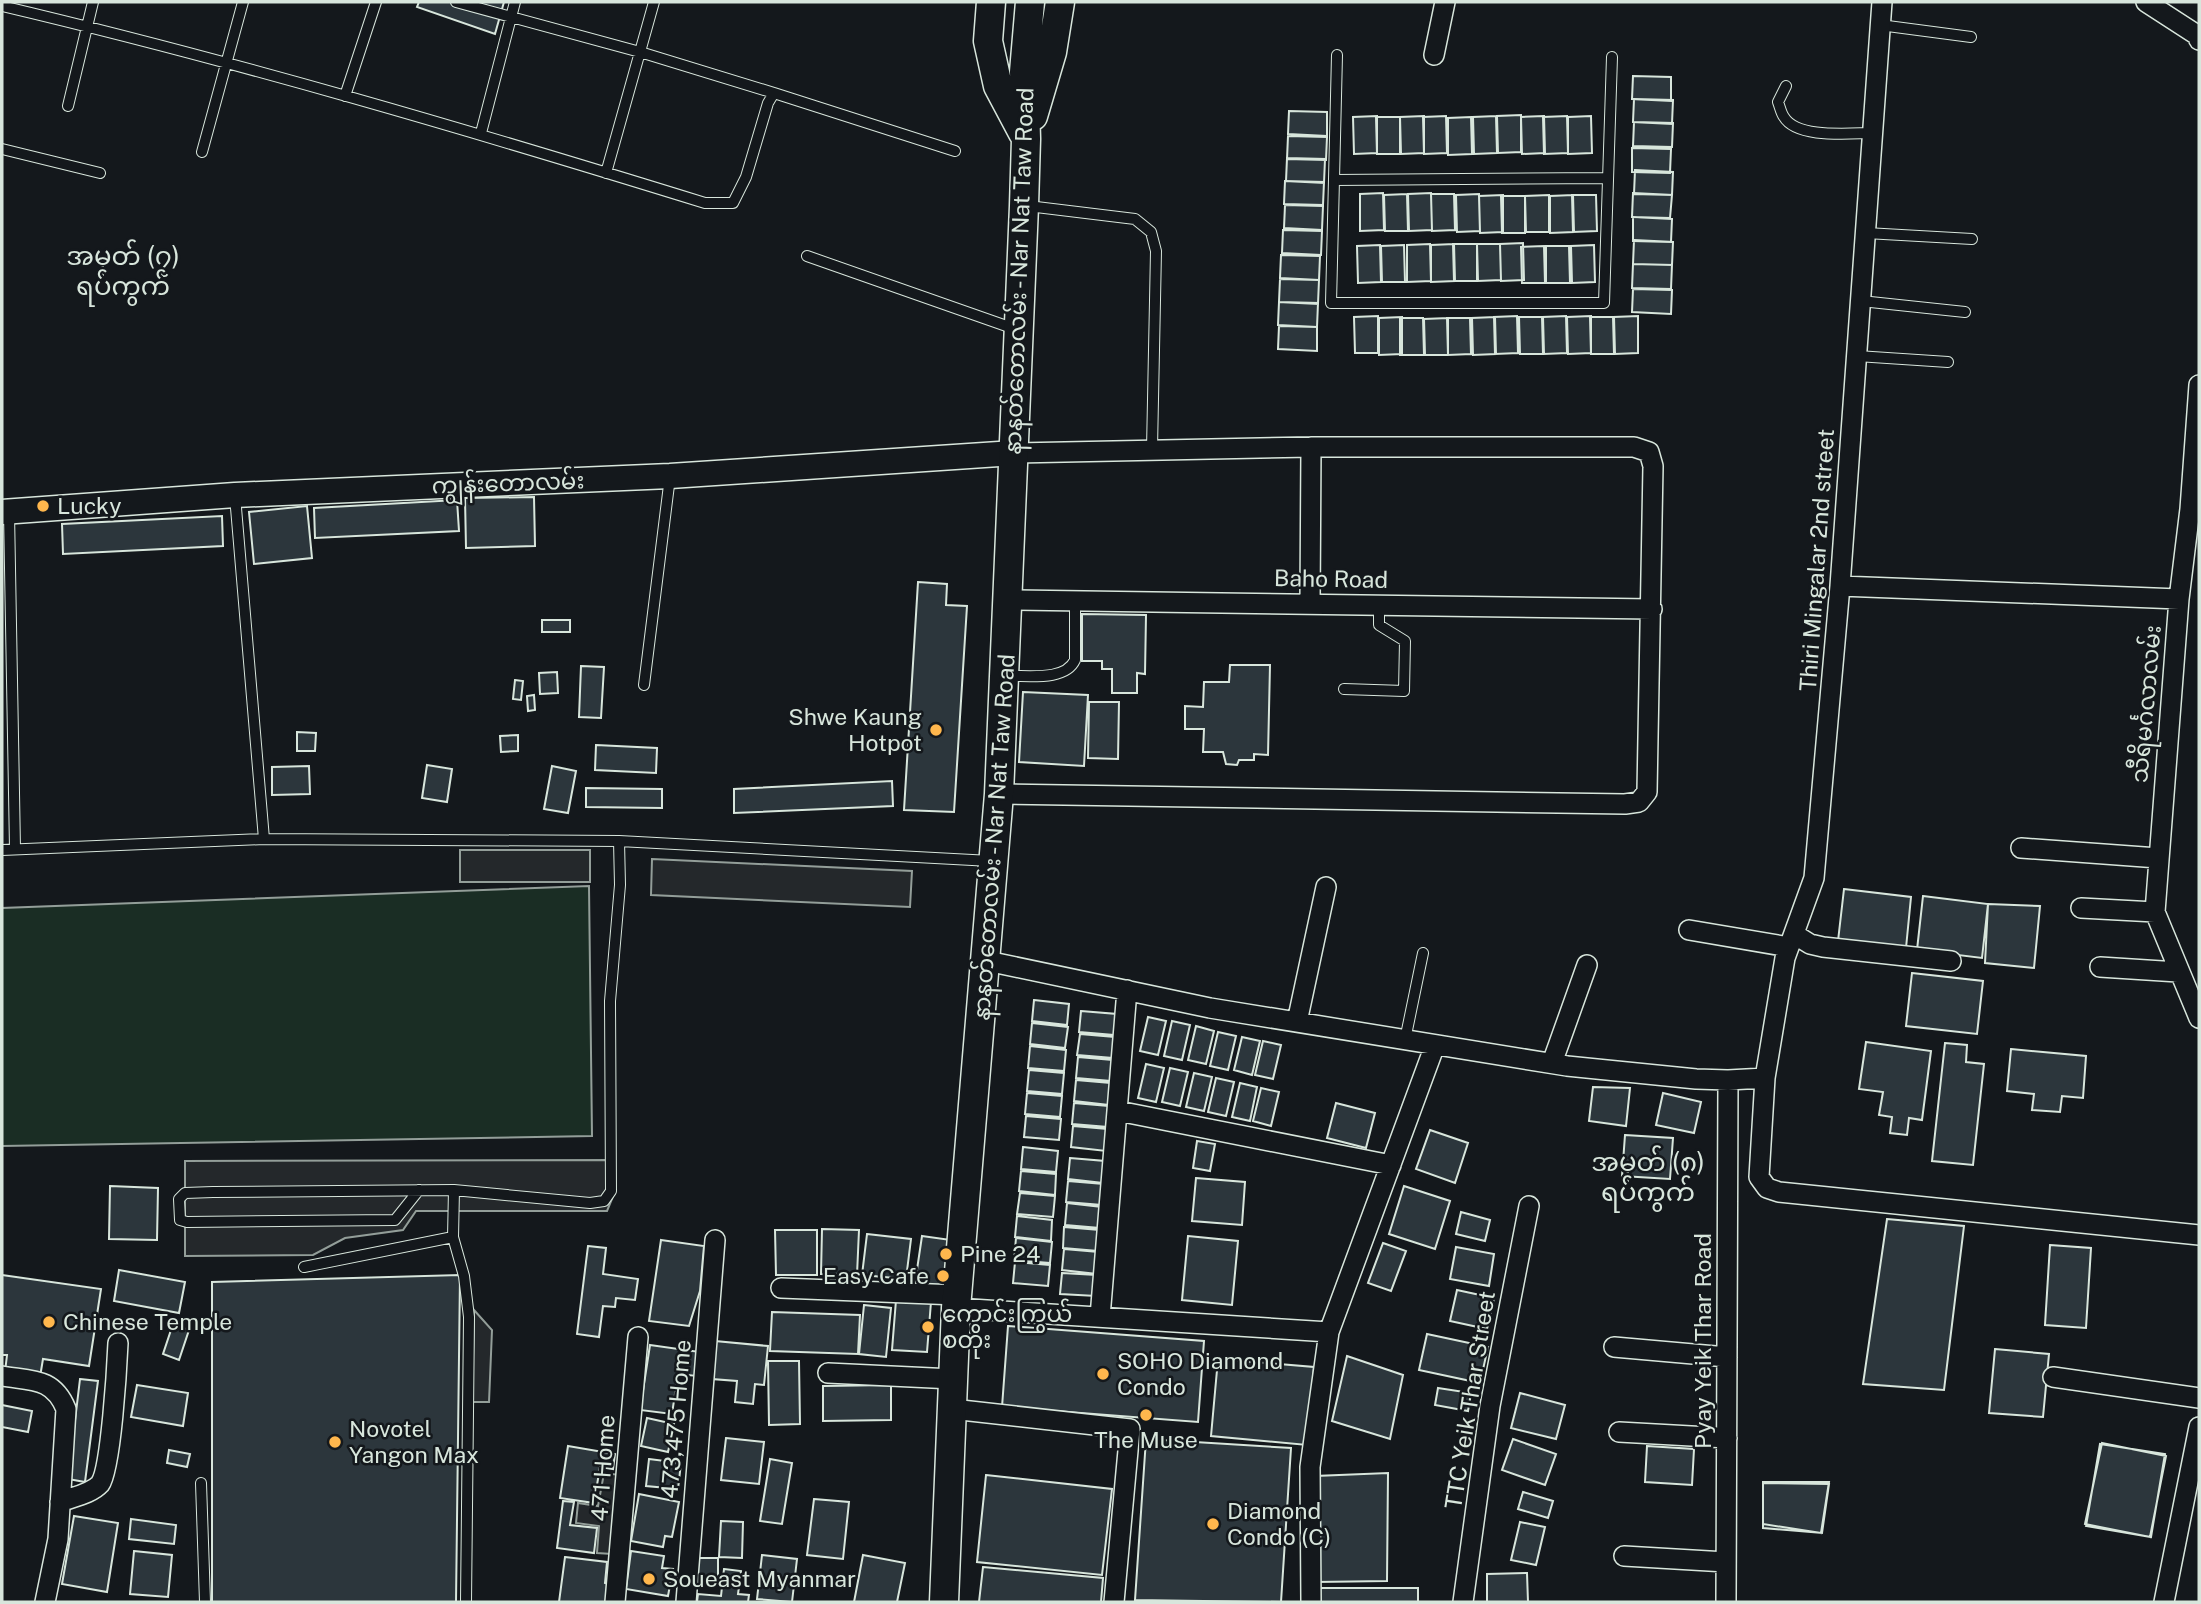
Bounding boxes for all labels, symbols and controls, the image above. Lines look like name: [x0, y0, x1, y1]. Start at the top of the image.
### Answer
street label: နာနတ်တောလမ်း - Nar Nat Taw Road: [997, 87, 1044, 455]
district label: အမှတ် (၇) ရပ်ကွက်: [66, 239, 180, 307]
street label: Thiri Mingalar 2nd street: [1794, 428, 1839, 692]
street label: ကျွန်းတောလမ်း: [431, 464, 585, 507]
place label: Lucky: [57, 492, 122, 519]
marker: Lucky: [35, 498, 51, 514]
street label: Baho Road: [1274, 564, 1388, 593]
street label: သီရိမင်္ဂလာလမ်း: [2123, 624, 2172, 785]
street label: နာနတ်တောလမ်း - Nar Nat Taw Road: [965, 653, 1026, 1021]
place label: Shwe Kaung Hotpot: [788, 703, 922, 756]
marker: Shwe Kaung Hotpot: [928, 722, 944, 738]
district label: အမှတ် (၈) ရပ်ကွက်: [1591, 1145, 1705, 1213]
street label: Pyay Yeik Thar Road: [1689, 1233, 1716, 1449]
place label: Pine 24: [960, 1240, 1040, 1267]
marker: Pine 24: [938, 1246, 954, 1262]
place label: Easy Cafe: [823, 1262, 929, 1289]
marker: Easy Cafe: [935, 1268, 951, 1284]
street label: TTC Yeik Thar Street: [1439, 1289, 1500, 1511]
place label: ကောင်းကြွယ် စတိုး: [942, 1298, 1072, 1359]
place label: Chinese Temple: [63, 1308, 232, 1335]
marker: Chinese Temple: [41, 1314, 57, 1330]
marker: ကောင်းကြွယ် စတိုး: [920, 1319, 936, 1335]
street label: 473,475 Home: [655, 1338, 696, 1500]
place label: SOHO Diamond Condo: [1117, 1347, 1283, 1400]
marker: SOHO Diamond Condo: [1095, 1366, 1111, 1382]
marker: The Muse: [1138, 1407, 1154, 1423]
street label: 471 Home: [585, 1414, 620, 1522]
place label: Novotel Yangon Max: [349, 1415, 479, 1468]
place label: The Muse: [1094, 1426, 1198, 1453]
marker: Novotel Yangon Max: [327, 1434, 343, 1450]
place label: Diamond Condo (C): [1227, 1497, 1331, 1550]
marker: Diamond Condo (C): [1205, 1516, 1221, 1532]
place label: Soueast Myanmar: [663, 1565, 856, 1592]
marker: Soueast Myanmar: [641, 1571, 657, 1587]

